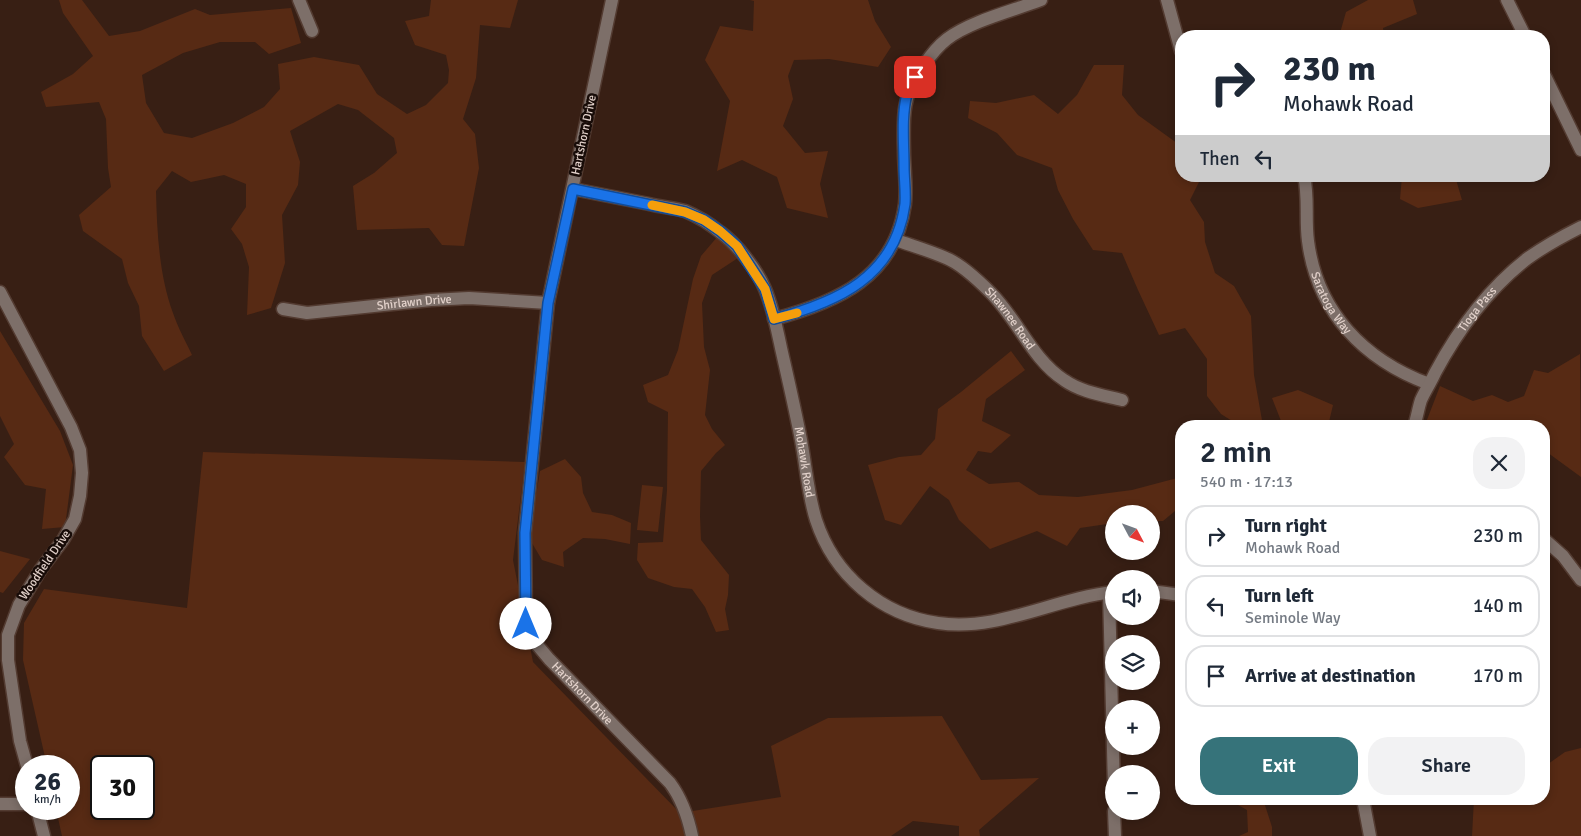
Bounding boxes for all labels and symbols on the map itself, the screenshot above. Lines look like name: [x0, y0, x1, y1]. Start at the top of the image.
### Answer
pin: [894, 56, 936, 98]
street label: Hartshorn Drive: [568, 94, 600, 176]
street label: Saratoga Way: [1308, 270, 1355, 337]
street label: Tioga Pass: [1455, 283, 1500, 335]
street label: Shawnee Road: [982, 284, 1038, 353]
street label: Shirlawn Drive: [376, 291, 452, 313]
street label: Mohawk Road: [791, 425, 818, 499]
north arrow: [1105, 505, 1160, 560]
street label: Woodfield Drive: [16, 527, 74, 603]
position arrow: [499, 597, 551, 649]
street label: Hartshorn Drive: [549, 659, 616, 728]
speed limit sign: 30: [90, 755, 155, 820]

